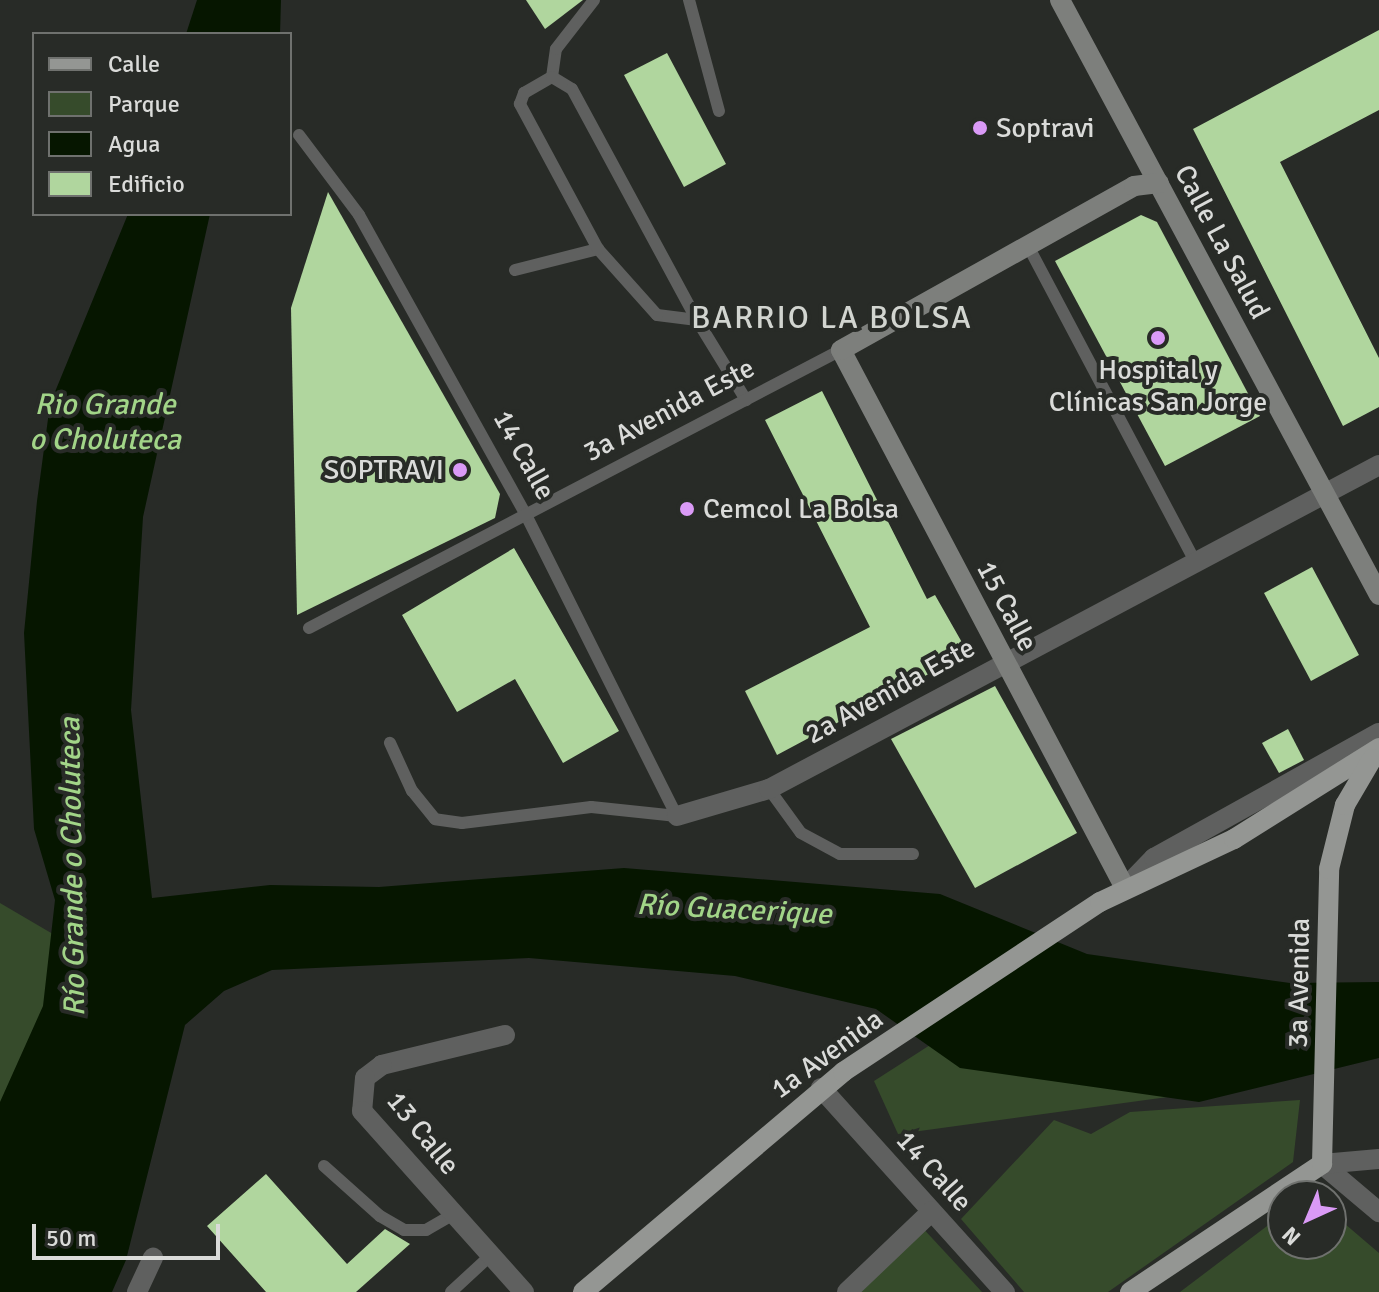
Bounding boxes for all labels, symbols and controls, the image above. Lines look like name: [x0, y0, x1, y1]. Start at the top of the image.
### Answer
legend: [32, 32, 292, 216]
text: Calle: [108, 49, 160, 79]
text: Parque: [108, 89, 180, 119]
place label: Soptravi: [996, 111, 1095, 145]
marker: Soptravi: [971, 119, 989, 137]
text: Agua: [108, 129, 160, 159]
street label: Calle La Salud: [1167, 159, 1277, 325]
text: Edificio: [108, 169, 185, 199]
district label: BARRIO LA BOLSA: [691, 299, 973, 337]
marker: Hospital y Clínicas San Jorge: [1147, 327, 1169, 349]
street label: 3a Avenida Este: [578, 351, 760, 469]
place label: Hospital y Clínicas San Jorge: [1049, 353, 1267, 419]
water label: Rio Grande o Choluteca: [29, 387, 181, 458]
street label: 14 Calle: [486, 404, 562, 506]
place label: SOPTRAVI: [324, 453, 444, 487]
marker: SOPTRAVI: [451, 461, 469, 479]
place label: Cemcol La Bolsa: [703, 492, 899, 526]
marker: Cemcol La Bolsa: [678, 500, 696, 518]
street label: 15 Calle: [969, 555, 1045, 657]
street label: 2a Avenida Este: [800, 631, 980, 751]
water label: Río Grande o Choluteca: [52, 717, 94, 1017]
water label: Río Guacerique: [636, 887, 832, 933]
street label: 3a Avenida: [1281, 918, 1317, 1048]
street label: 1a Avenida: [764, 1002, 890, 1106]
street label: 13 Calle: [379, 1085, 467, 1181]
street label: 14 Calle: [889, 1124, 979, 1218]
north arrow: [1267, 1180, 1347, 1260]
scale bar: [36, 1208, 224, 1258]
text: N: [1276, 1221, 1306, 1251]
text: 50 m: [46, 1223, 96, 1253]

